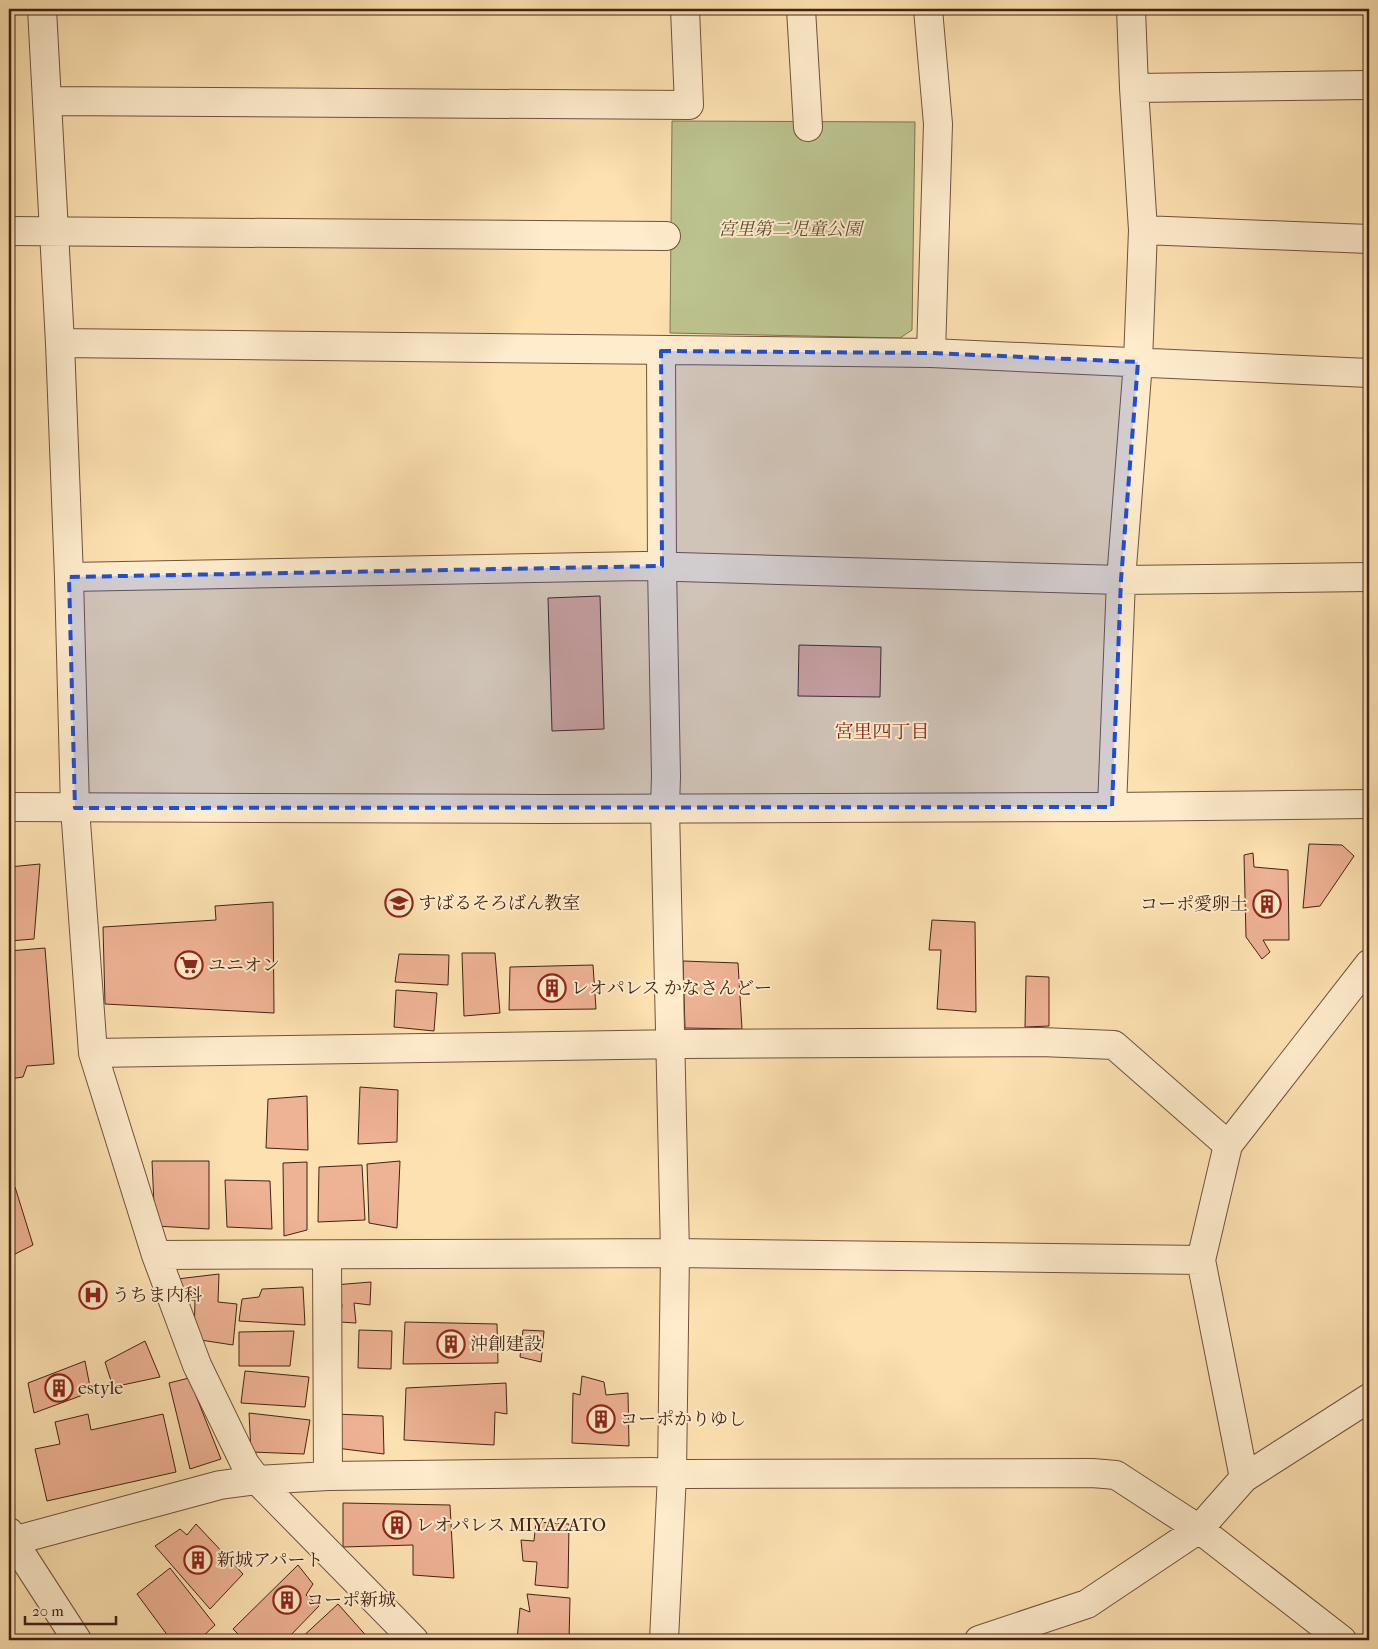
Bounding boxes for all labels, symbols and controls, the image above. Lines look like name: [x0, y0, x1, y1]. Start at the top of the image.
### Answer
park label: 宮里第二児童公園: [718, 219, 865, 240]
district label: 宮里四丁目: [834, 721, 930, 743]
school or university icon: すばるそろばん教室: [384, 888, 414, 918]
building icon: コーポ愛卵土: [1252, 889, 1282, 919]
place label: すばるそろばん教室: [418, 893, 580, 914]
place label: コーポ愛卵土: [1140, 894, 1248, 915]
supermarket icon: ユニオン: [174, 950, 204, 980]
place label: ユニオン: [208, 955, 280, 976]
building icon: レオパレス かなさんどー: [537, 973, 567, 1003]
place label: レオパレス かなさんどー: [571, 978, 772, 999]
hospital icon: うちま内科: [78, 1280, 108, 1310]
place label: うちま内科: [112, 1285, 202, 1306]
building icon: 沖創建設: [436, 1329, 466, 1359]
place label: 沖創建設: [470, 1334, 542, 1355]
building icon: estyle: [44, 1373, 74, 1403]
place label: estyle: [78, 1378, 123, 1399]
building icon: コーポかりゆし: [586, 1404, 616, 1434]
place label: コーポかりゆし: [620, 1409, 746, 1430]
building icon: レオパレス MIYAZATO: [382, 1510, 412, 1540]
place label: レオパレス MIYAZATO: [416, 1515, 606, 1536]
building icon: 新城アパート: [183, 1545, 213, 1575]
place label: 新城アパート: [217, 1550, 324, 1571]
building icon: コーポ新城: [272, 1585, 302, 1615]
place label: コーポ新城: [306, 1590, 396, 1611]
scale bar: [25, 1594, 116, 1626]
text: 20 m: [32, 1602, 64, 1620]

